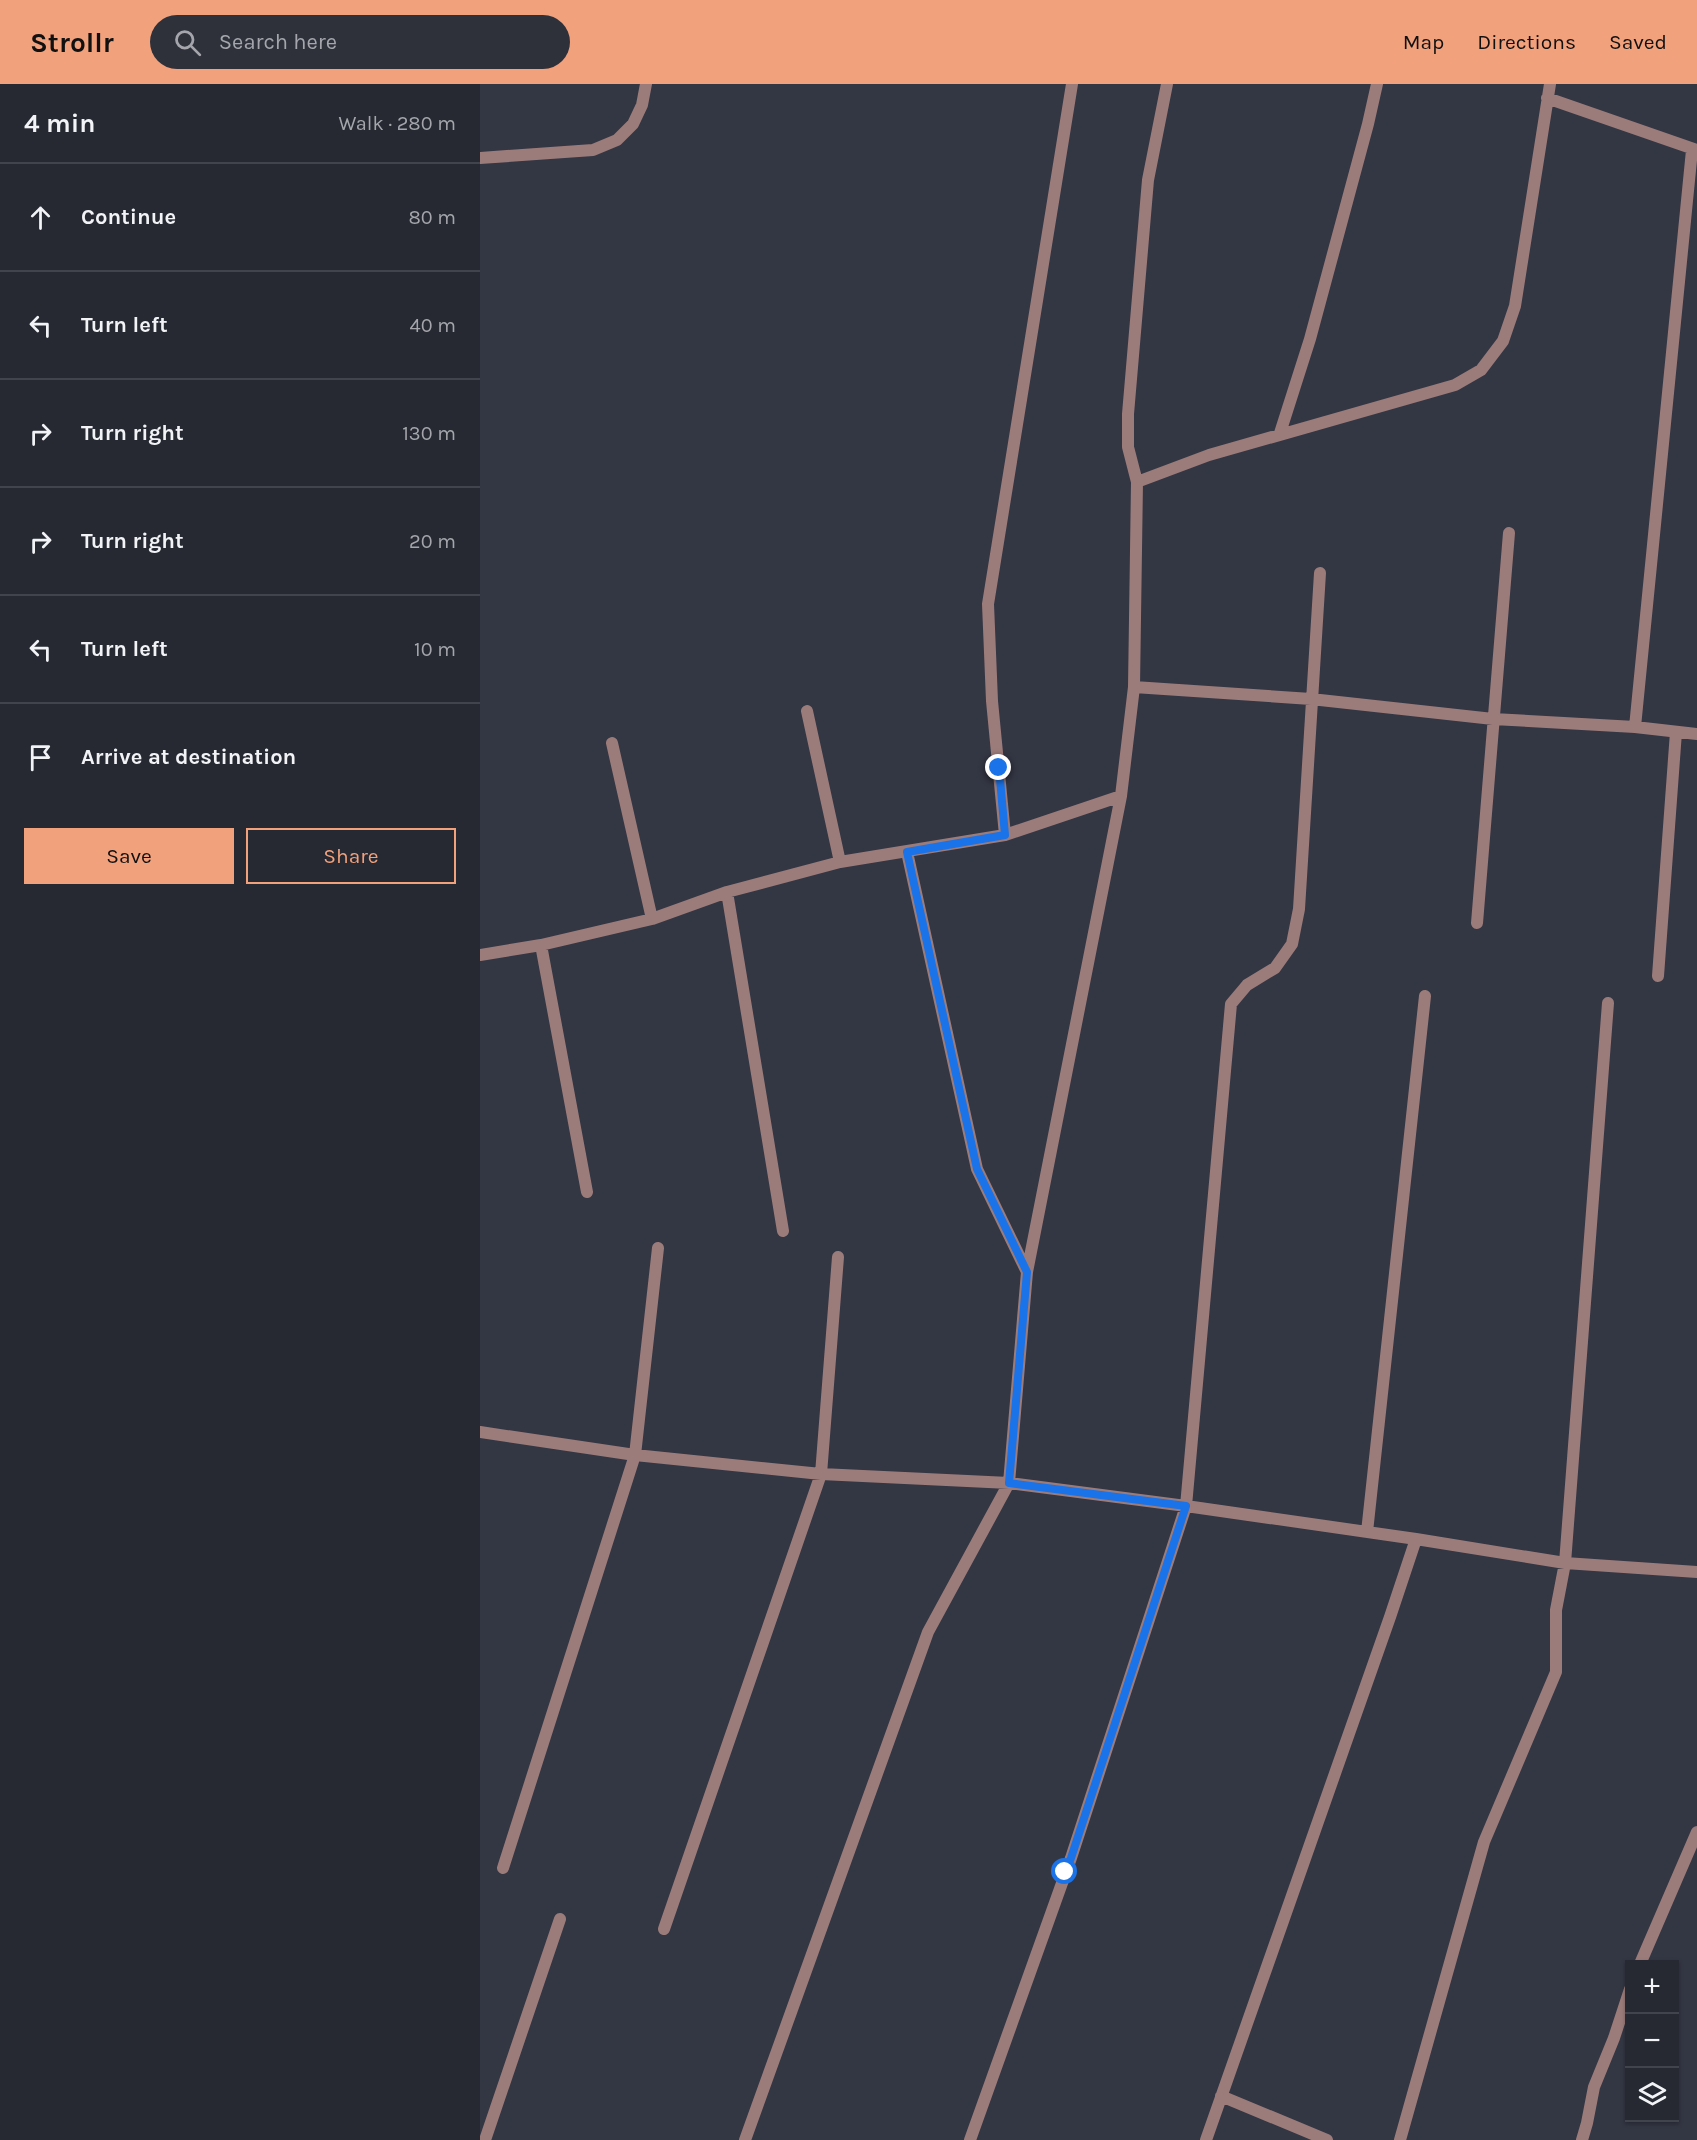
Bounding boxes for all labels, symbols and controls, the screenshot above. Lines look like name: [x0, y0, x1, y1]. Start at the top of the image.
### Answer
search box: [150, 15, 570, 69]
text: Strollr: [30, 26, 114, 59]
icon: search: [171, 26, 204, 59]
text: Search here: [219, 29, 337, 55]
text: Map: [1403, 30, 1444, 54]
text: Directions: [1477, 30, 1576, 54]
text: Saved: [1609, 30, 1667, 54]
text: 4 min: [24, 108, 95, 139]
text: Walk · 280 m: [339, 112, 456, 135]
icon: ahead: [24, 201, 57, 234]
text: Continue: [81, 204, 176, 230]
text: 80 m: [408, 206, 456, 229]
icon: left: [24, 309, 57, 342]
text: Turn left: [81, 312, 168, 338]
text: 40 m: [410, 314, 456, 337]
icon: right: [24, 417, 57, 450]
text: Turn right: [81, 420, 184, 446]
text: 130 m: [402, 422, 456, 445]
icon: right: [24, 525, 57, 558]
text: Turn right: [81, 528, 184, 554]
text: 20 m: [409, 530, 456, 553]
icon: left: [24, 633, 57, 666]
text: Turn left: [81, 636, 168, 662]
text: 10 m: [414, 638, 456, 661]
icon: arrive: [24, 741, 57, 774]
text: Arrive at destination: [81, 744, 296, 770]
route end: [985, 754, 1011, 780]
button: Save: [24, 828, 234, 884]
button: Share: [246, 828, 456, 884]
route start: [1051, 1858, 1077, 1884]
map controls: [1625, 1960, 1679, 2122]
button: +: [1625, 1960, 1679, 2014]
button: −: [1625, 2014, 1679, 2068]
button: layers: [1625, 2068, 1679, 2122]

